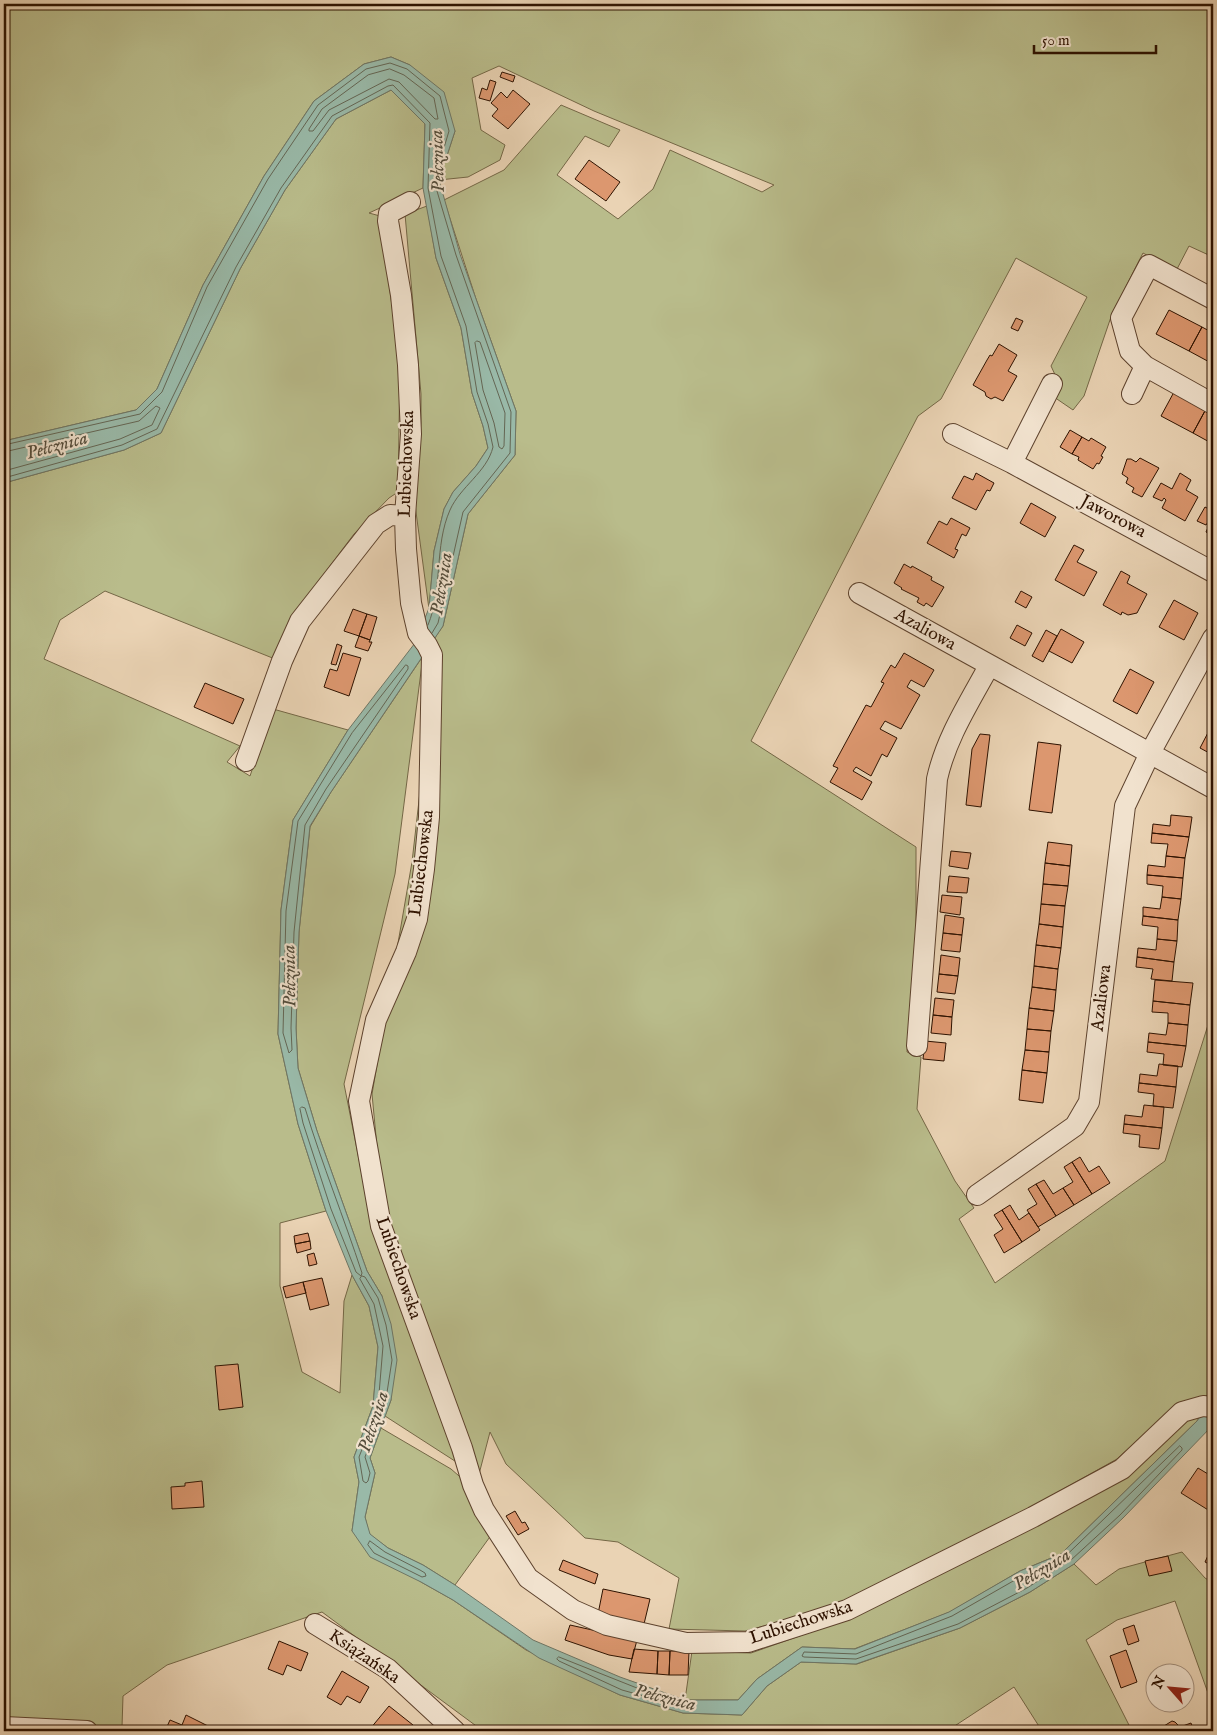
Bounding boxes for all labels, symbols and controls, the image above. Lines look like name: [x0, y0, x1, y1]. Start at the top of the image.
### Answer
scale bar: [1034, 22, 1157, 54]
text: 50 m: [1042, 31, 1070, 50]
water label: Pełcznica: [425, 129, 451, 193]
street label: Lubiechowska: [394, 410, 420, 518]
water label: Pełcznica: [24, 426, 90, 466]
street label: Jaworowa: [1074, 489, 1150, 544]
water label: Pełcznica: [425, 551, 459, 617]
street label: Azaliowa: [889, 603, 960, 656]
street label: Lubiechowska: [404, 808, 440, 917]
water label: Pełcznica: [277, 944, 303, 1008]
street label: Azaliowa: [1086, 963, 1118, 1034]
street label: Lubiechowska: [370, 1214, 426, 1323]
water label: Pełcznica: [353, 1388, 395, 1456]
water label: Pełcznica: [1009, 1544, 1075, 1596]
street label: Lubiechowska: [747, 1595, 856, 1650]
street label: Książańska: [324, 1625, 404, 1689]
north arrow: [1144, 1662, 1194, 1712]
text: N: [1148, 1673, 1170, 1693]
water label: Pełcznica: [632, 1679, 698, 1717]

